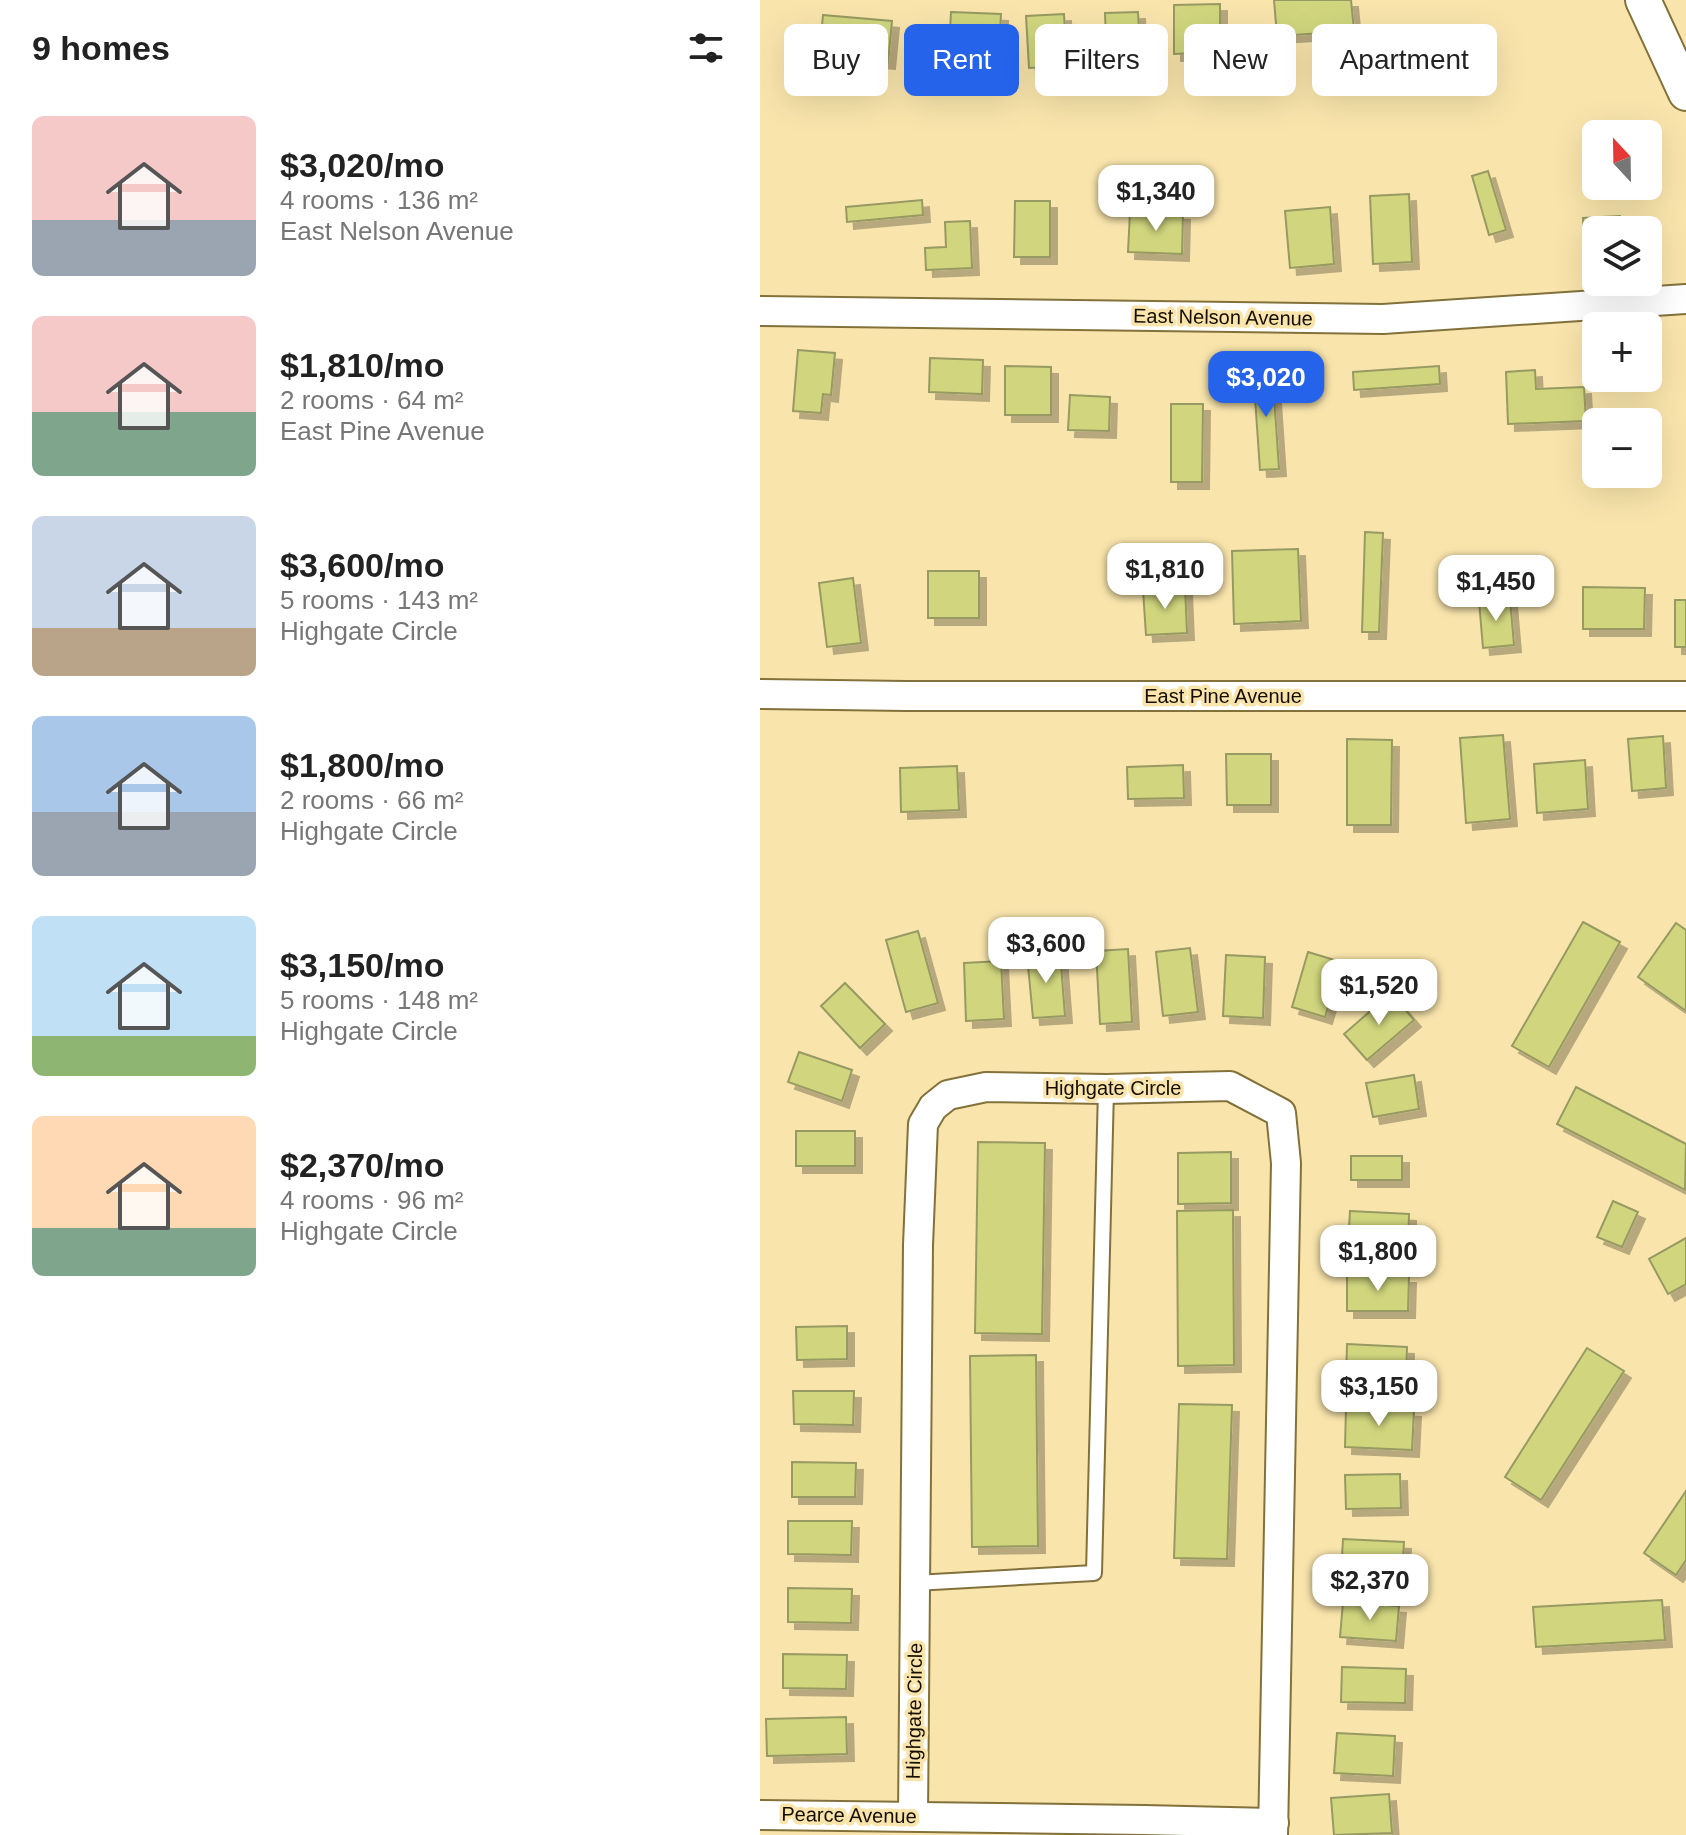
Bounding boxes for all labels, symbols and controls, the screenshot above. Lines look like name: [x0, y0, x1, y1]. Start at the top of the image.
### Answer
chip: Buy: [784, 24, 888, 96]
chip: Rent: [904, 24, 1019, 96]
chip: Filters: [1035, 24, 1168, 96]
chip: New: [1184, 24, 1296, 96]
chip: Apartment: [1312, 24, 1497, 96]
icon: filters: [684, 26, 728, 70]
text: 9 homes: [32, 29, 170, 67]
north arrow: [1582, 120, 1662, 200]
map controls: [1582, 120, 1662, 488]
text: $3,020/mo: [280, 146, 444, 184]
icon: home: [96, 148, 192, 244]
pin: $1,340: [1091, 165, 1221, 233]
text: $1,340: [1116, 176, 1196, 206]
text: 4 rooms · 136 m²: [280, 185, 478, 215]
text: East Nelson Avenue: [280, 216, 514, 246]
button: layers: [1582, 216, 1662, 296]
street label: East Nelson Avenue: [1133, 304, 1313, 330]
button: +: [1582, 312, 1662, 392]
text: $1,810/mo: [280, 346, 444, 384]
icon: home: [96, 348, 192, 444]
pin: $3,020: [1201, 351, 1331, 419]
text: $3,020: [1226, 362, 1306, 392]
text: 2 rooms · 64 m²: [280, 385, 464, 415]
button: −: [1582, 408, 1662, 488]
text: East Pine Avenue: [280, 416, 485, 446]
pin: $1,810: [1100, 543, 1230, 611]
text: $3,600/mo: [280, 546, 444, 584]
icon: home: [96, 548, 192, 644]
text: $1,810: [1125, 554, 1205, 584]
pin: $1,450: [1431, 555, 1561, 623]
text: $1,450: [1456, 566, 1536, 596]
text: 5 rooms · 143 m²: [280, 585, 478, 615]
text: Highgate Circle: [280, 616, 458, 646]
street label: East Pine Avenue: [1144, 685, 1302, 707]
text: $1,800/mo: [280, 746, 444, 784]
icon: home: [96, 748, 192, 844]
text: 2 rooms · 66 m²: [280, 785, 464, 815]
text: Highgate Circle: [280, 816, 458, 846]
pin: $3,600: [981, 917, 1111, 985]
text: $3,600: [1006, 928, 1086, 958]
text: $3,150/mo: [280, 946, 444, 984]
icon: home: [96, 948, 192, 1044]
pin: $1,520: [1314, 959, 1444, 1027]
text: $1,520: [1339, 970, 1419, 1000]
text: 5 rooms · 148 m²: [280, 985, 478, 1015]
text: Highgate Circle: [280, 1016, 458, 1046]
street label: Highgate Circle: [1045, 1077, 1181, 1099]
text: $2,370/mo: [280, 1146, 444, 1184]
icon: home: [96, 1148, 192, 1244]
text: 4 rooms · 96 m²: [280, 1185, 464, 1215]
text: Highgate Circle: [280, 1216, 458, 1246]
pin: $1,800: [1313, 1225, 1443, 1293]
text: $1,800: [1338, 1236, 1418, 1266]
pin: $3,150: [1314, 1360, 1444, 1428]
text: $3,150: [1339, 1371, 1419, 1401]
pin: $2,370: [1305, 1554, 1435, 1622]
text: $2,370: [1330, 1565, 1410, 1595]
street label: Highgate Circle: [902, 1642, 926, 1780]
street label: Pearce Avenue: [781, 1803, 917, 1827]

